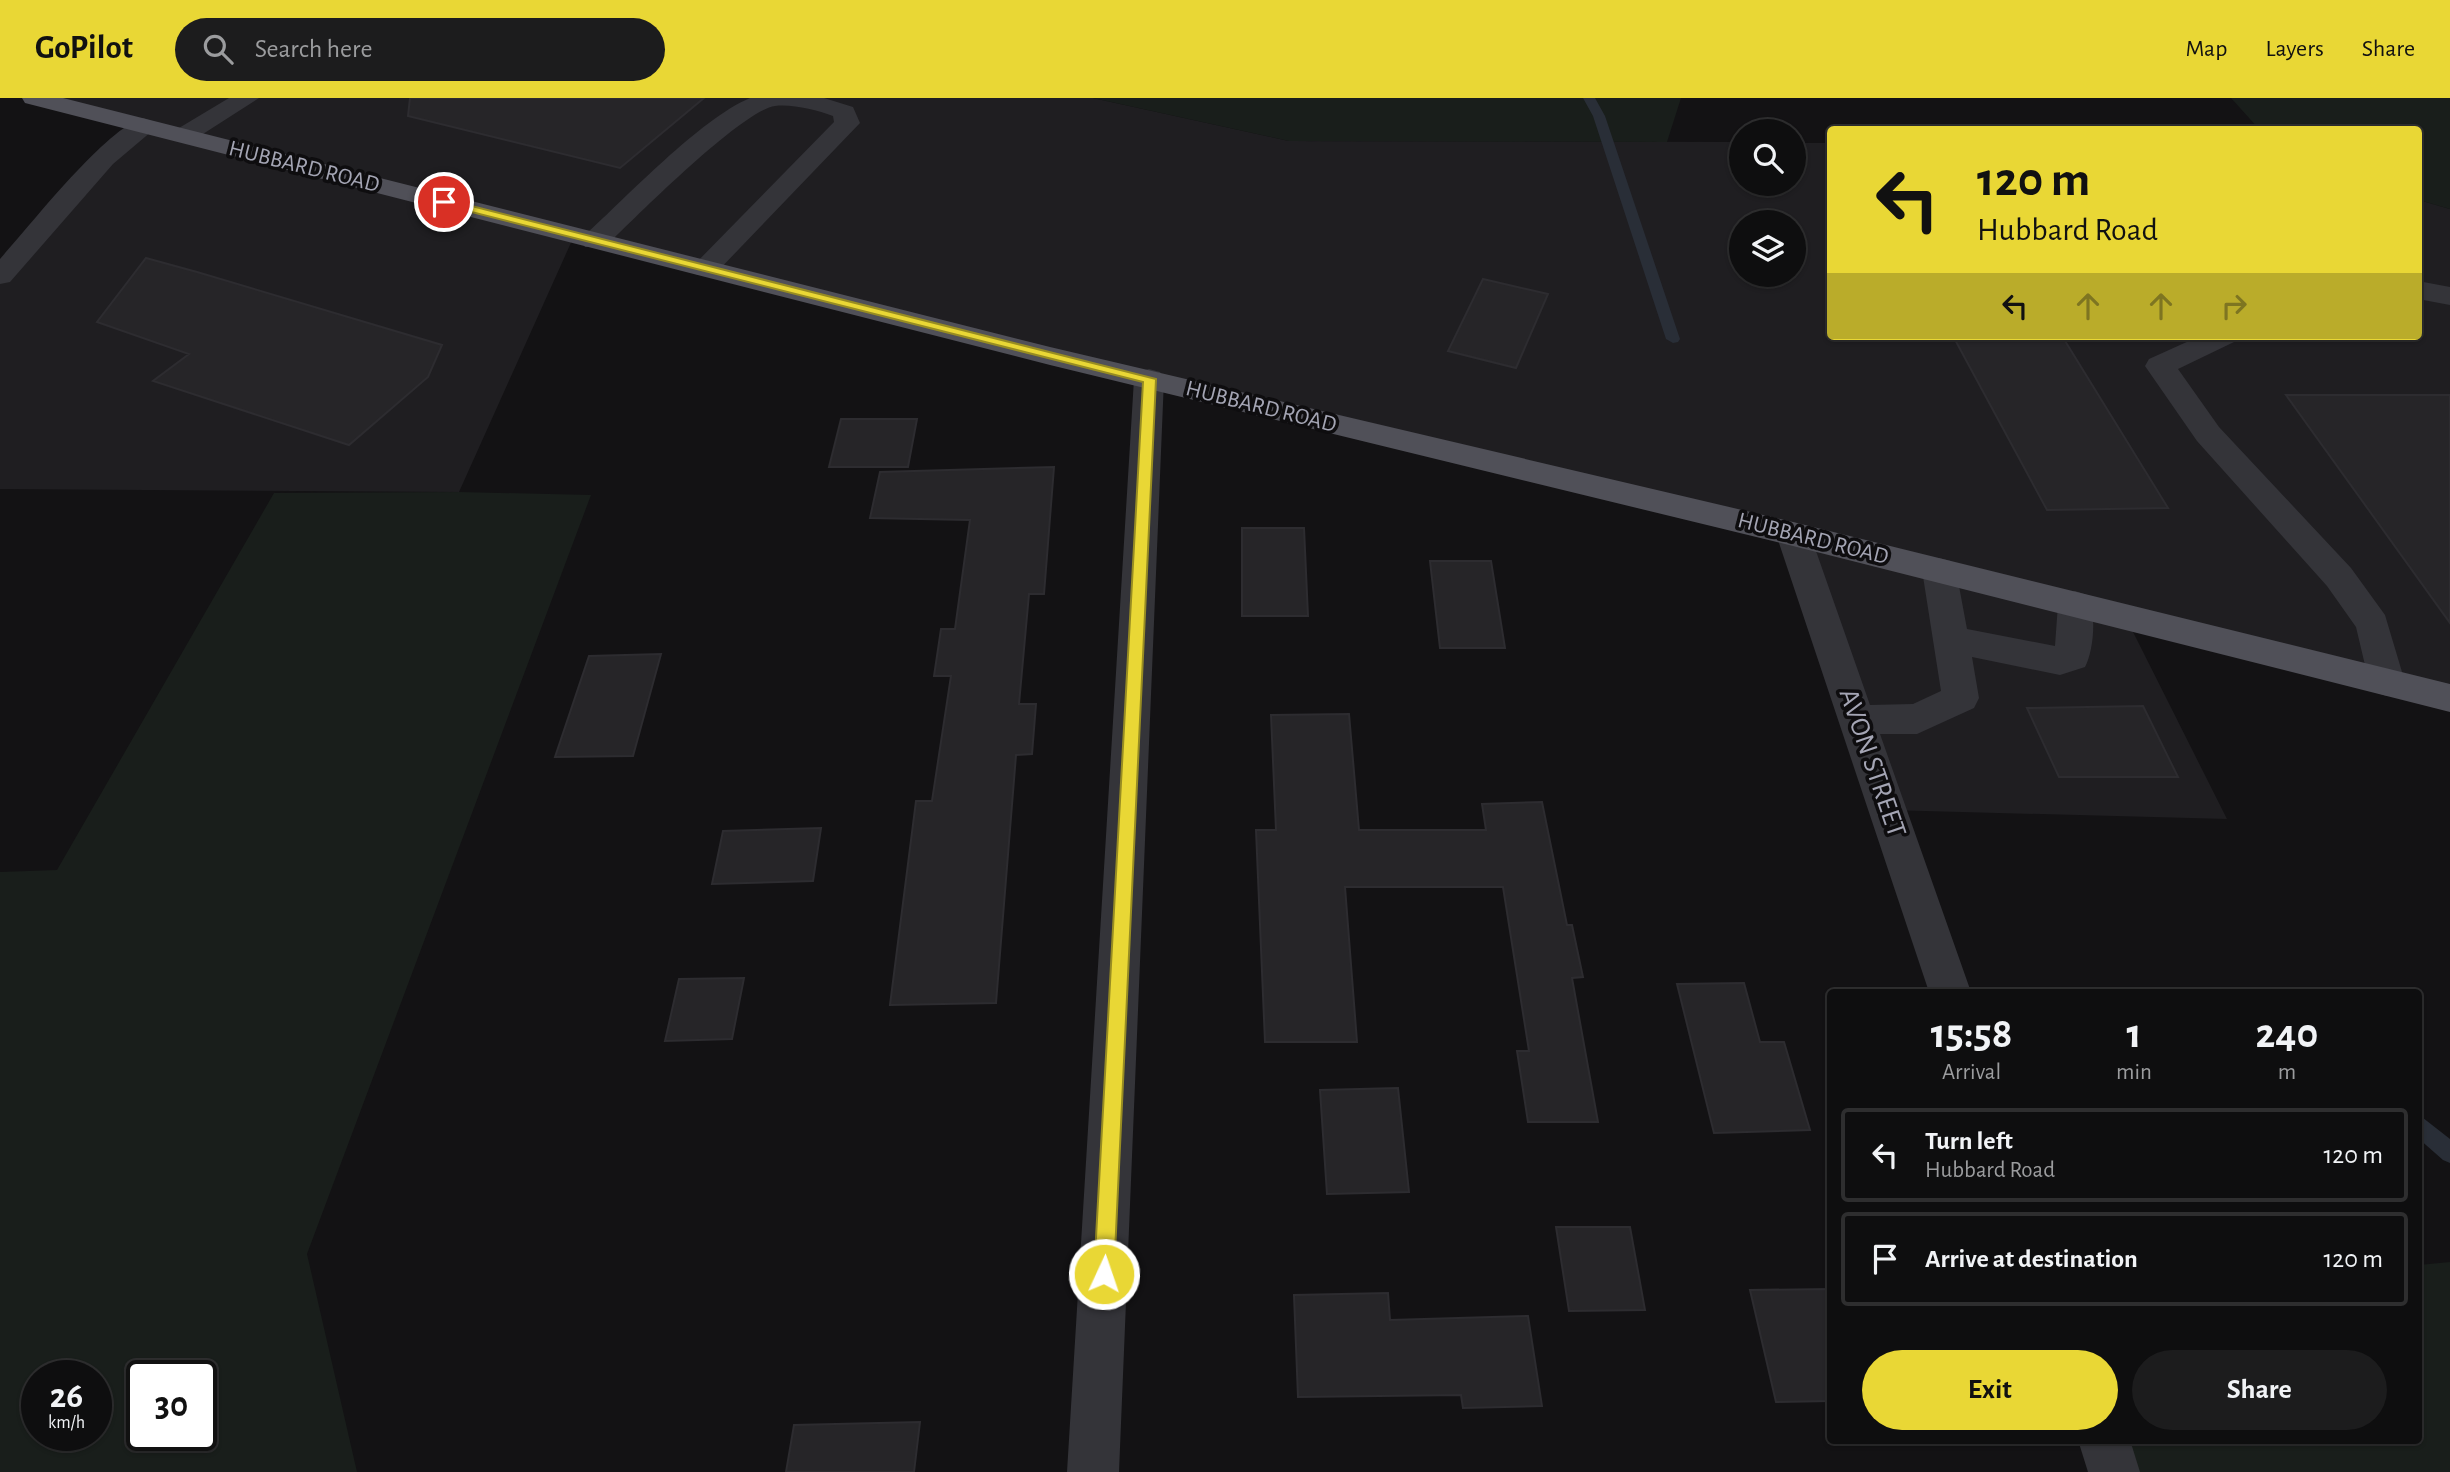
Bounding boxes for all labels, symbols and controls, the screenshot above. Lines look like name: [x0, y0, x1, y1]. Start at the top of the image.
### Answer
search box: [175, 18, 665, 81]
icon: search: [199, 30, 237, 68]
text: GoPilot: [35, 32, 133, 65]
text: Search here: [255, 36, 372, 62]
text: Map: [2185, 37, 2227, 61]
text: Layers: [2265, 37, 2324, 61]
text: Share: [2362, 37, 2415, 61]
map controls: [1729, 119, 1806, 287]
button: search: [1729, 119, 1806, 196]
street label: HUBBARD ROAD: [226, 137, 382, 197]
icon: left: [1862, 154, 1953, 245]
text: 120 m: [1977, 156, 2090, 205]
pin: [414, 172, 474, 232]
icon: arrive: [425, 183, 463, 221]
button: layers: [1729, 210, 1806, 287]
text: Hubbard Road: [1977, 214, 2158, 246]
icon: left: [1996, 287, 2034, 325]
icon: ahead: [2069, 287, 2107, 325]
icon: ahead: [2142, 287, 2180, 325]
icon: right: [2215, 287, 2253, 325]
street label: HUBBARD ROAD: [1183, 377, 1339, 437]
street label: HUBBARD ROAD: [1735, 509, 1891, 569]
street label: AVON STREET: [1834, 685, 1911, 841]
text: 15:58: [1931, 1013, 2012, 1055]
text: 1: [2126, 1013, 2142, 1055]
text: 240: [2256, 1013, 2318, 1055]
text: Arrival: [1942, 1061, 2001, 1084]
text: min: [2116, 1061, 2152, 1084]
text: m: [2278, 1061, 2296, 1084]
text: Turn left: [1925, 1128, 2013, 1154]
icon: left: [1866, 1136, 1904, 1174]
text: 120 m: [2323, 1142, 2383, 1168]
text: Hubbard Road: [1925, 1159, 2055, 1182]
position arrow: [1067, 1237, 1141, 1311]
icon: arrive: [1866, 1240, 1904, 1278]
text: Arrive at destination: [1925, 1246, 2138, 1272]
text: 120 m: [2323, 1246, 2383, 1272]
button: Exit: [1862, 1350, 2118, 1430]
button: Share: [2132, 1350, 2387, 1430]
speed limit sign: 30: [126, 1360, 217, 1451]
text: 26: [50, 1379, 83, 1414]
text: km/h: [48, 1414, 85, 1432]

